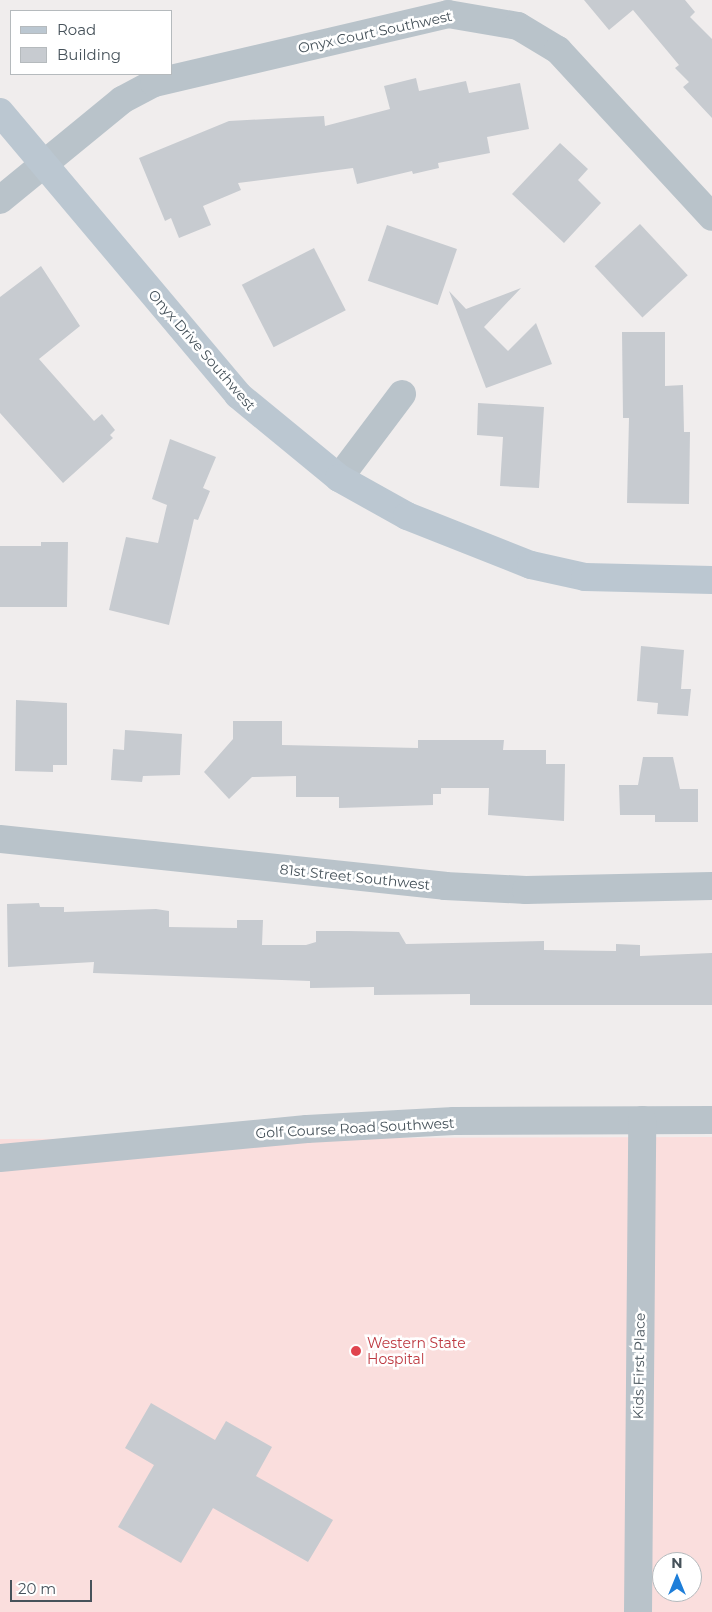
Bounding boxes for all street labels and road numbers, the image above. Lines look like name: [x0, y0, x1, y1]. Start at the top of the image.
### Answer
street label: Onyx Court Southwest: [296, 7, 454, 57]
street label: Onyx Drive Southwest: [145, 286, 259, 414]
street label: 81st Street Southwest: [279, 861, 431, 893]
street label: Golf Course Road Southwest: [255, 1114, 455, 1142]
street label: Kids First Place: [630, 1313, 648, 1419]

